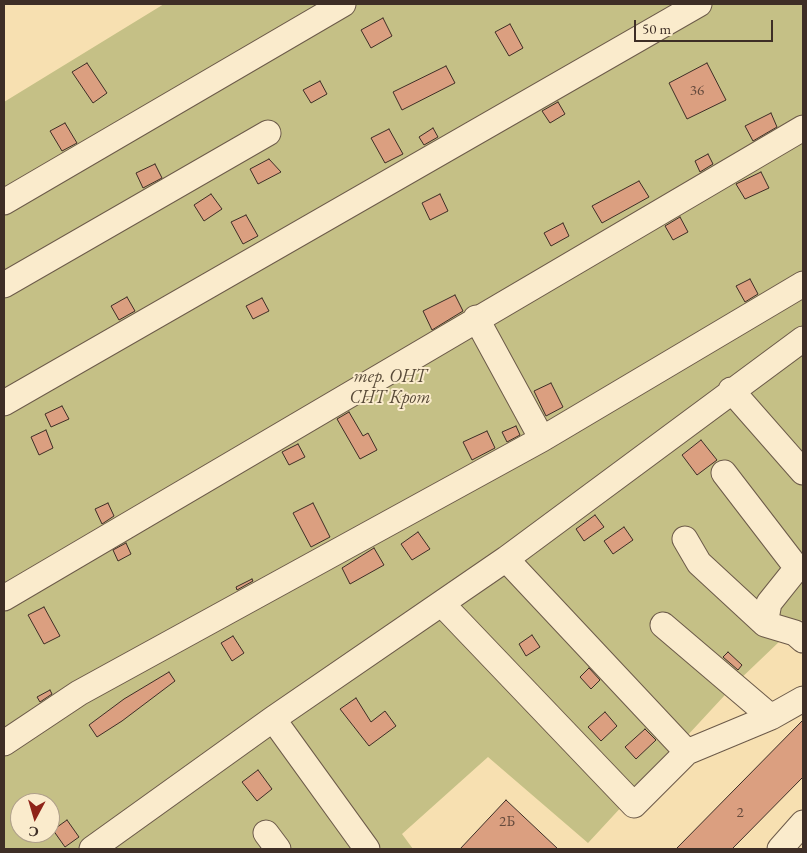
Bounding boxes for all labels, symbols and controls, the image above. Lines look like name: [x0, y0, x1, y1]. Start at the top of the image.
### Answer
scale bar: [637, 10, 776, 42]
text: 50 m: [642, 19, 671, 38]
house number: 36: [690, 82, 704, 100]
park label: тер. ОНТ СНТ Крот: [350, 366, 430, 408]
north arrow: [10, 793, 60, 843]
house number: 2: [736, 804, 744, 822]
house number: 2Б: [499, 813, 515, 831]
text: С: [28, 822, 39, 841]

